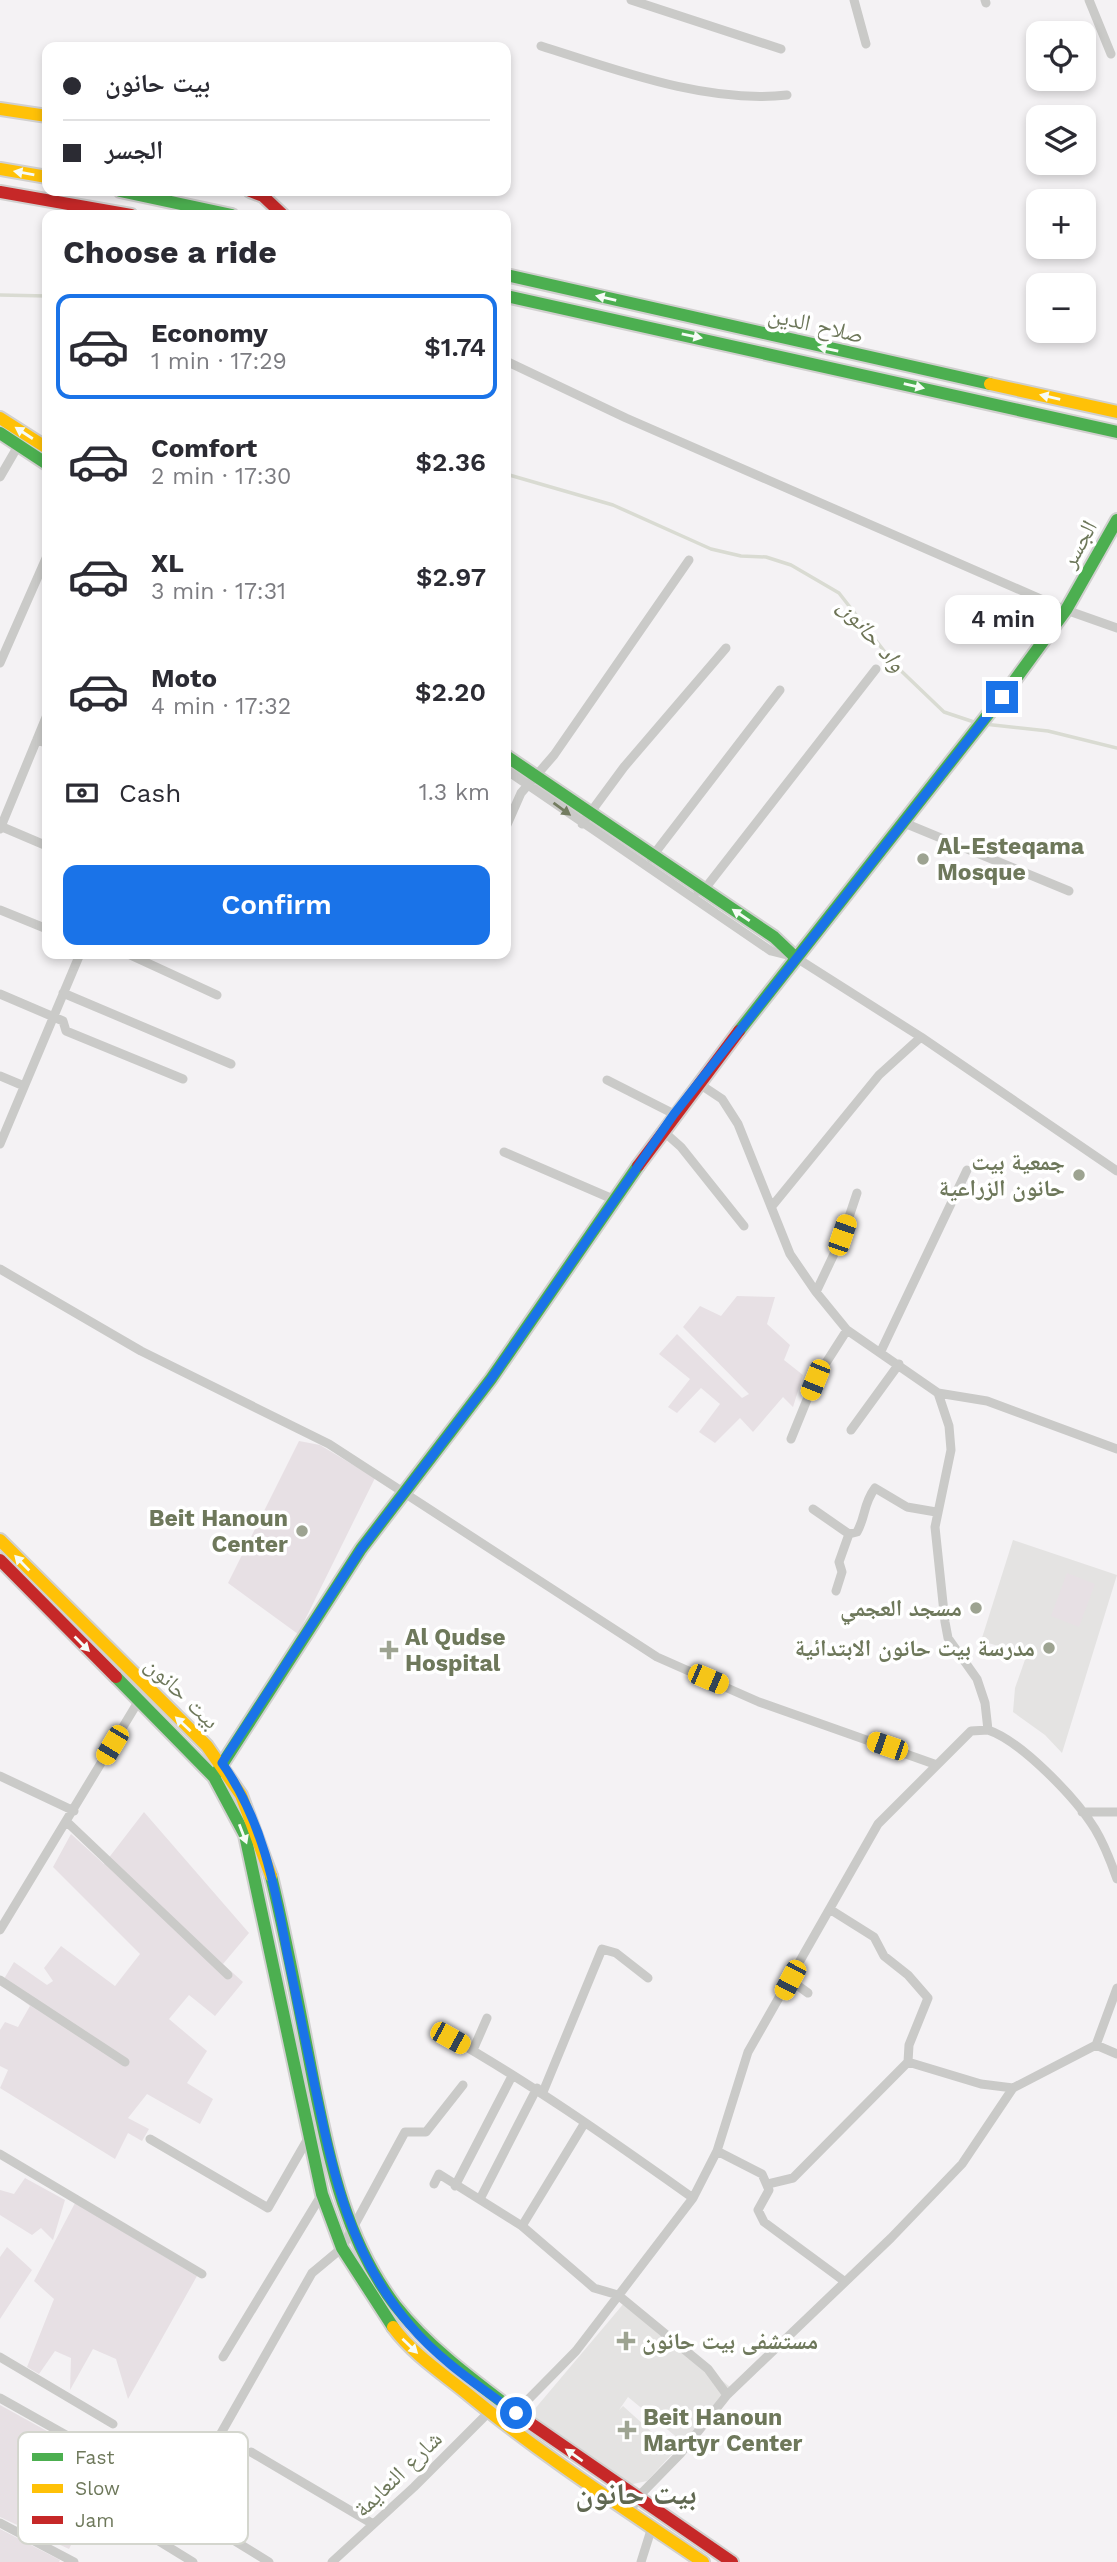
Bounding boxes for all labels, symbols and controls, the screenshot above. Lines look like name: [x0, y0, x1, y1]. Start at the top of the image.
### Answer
map controls: [1026, 21, 1096, 343]
button: locate: [1026, 21, 1096, 91]
text: بيت حانون: [105, 68, 210, 98]
button: layers: [1026, 105, 1096, 175]
text: الجسر: [105, 135, 164, 165]
one-way arrow: [13, 167, 35, 178]
button: +: [1026, 189, 1096, 259]
text: Choose a ride: [63, 233, 277, 271]
button: −: [1026, 273, 1096, 343]
one-way arrow: [595, 292, 617, 303]
street label: صلاح الدين: [765, 301, 866, 350]
icon: car: [67, 315, 130, 378]
text: Economy: [151, 318, 268, 348]
one-way arrow: [681, 330, 703, 341]
text: $1.74: [424, 332, 486, 362]
one-way arrow: [817, 344, 839, 355]
text: 1 min · 17:29: [151, 348, 287, 375]
one-way arrow: [903, 381, 925, 392]
one-way arrow: [1039, 391, 1061, 402]
one-way arrow: [14, 427, 33, 440]
icon: car: [67, 430, 130, 493]
text: Comfort: [151, 433, 257, 463]
text: $2.36: [416, 447, 486, 477]
text: 2 min · 17:30: [151, 463, 291, 490]
street label: الجسر: [1055, 515, 1103, 573]
icon: car: [67, 545, 130, 608]
text: XL: [151, 548, 184, 578]
text: $2.97: [416, 562, 486, 592]
text: 3 min · 17:31: [151, 578, 286, 605]
water label: واد حانون: [832, 593, 911, 678]
callout: 4 min: [944, 596, 1060, 644]
text: 4 min: [971, 606, 1035, 633]
icon: car: [67, 660, 130, 723]
text: Moto: [151, 663, 217, 693]
text: $2.20: [415, 677, 486, 707]
route end: [986, 681, 1018, 713]
text: 4 min · 17:32: [151, 693, 291, 720]
icon: cash: [63, 774, 101, 812]
text: Cash: [119, 778, 181, 808]
text: 1.3 km: [419, 779, 490, 806]
one-way arrow: [553, 802, 571, 816]
place label: Al-Esteqama Mosque: [937, 833, 1085, 886]
marker: Al-Esteqama Mosque: [915, 851, 931, 867]
button: Confirm: [63, 865, 490, 945]
one-way arrow: [732, 908, 750, 922]
place label: جمعية بيت حانون الزراعية: [939, 1149, 1065, 1202]
marker: جمعية بيت حانون الزراعية: [1071, 1167, 1087, 1183]
car: [826, 1212, 859, 1258]
car: [798, 1357, 833, 1403]
place label: Beit Hanoun Center: [149, 1505, 288, 1558]
marker: Beit Hanoun Center: [294, 1523, 310, 1539]
one-way arrow: [14, 1554, 30, 1572]
place label: مسجد العجمي: [840, 1595, 962, 1626]
marker: مسجد العجمي: [968, 1600, 984, 1616]
place label: Al Qudse Hospital: [405, 1624, 505, 1677]
one-way arrow: [73, 1635, 90, 1651]
place label: مدرسة بيت حانون الابتدائية: [795, 1635, 1035, 1662]
marker: Al Qudse Hospital: [379, 1640, 399, 1660]
marker: مدرسة بيت حانون الابتدائية: [1041, 1640, 1057, 1656]
street label: بيت حانون: [139, 1651, 225, 1735]
car: [685, 1661, 732, 1697]
one-way arrow: [175, 1716, 192, 1732]
car: [93, 1722, 132, 1768]
car: [864, 1729, 911, 1763]
one-way arrow: [238, 1823, 249, 1844]
car: [771, 1957, 810, 2003]
car: [427, 2019, 474, 2057]
place label: مستشفى بيت حانون: [642, 2328, 818, 2355]
marker: مستشفى بيت حانون: [616, 2331, 636, 2351]
one-way arrow: [402, 2337, 419, 2354]
route start: [500, 2397, 532, 2429]
place label: Beit Hanoun Martyr Center: [643, 2404, 802, 2457]
marker: Beit Hanoun Martyr Center: [617, 2420, 637, 2440]
street label: شارع النعايمة: [348, 2425, 448, 2523]
legend: [18, 2432, 248, 2544]
text: Fast: [75, 2446, 114, 2469]
one-way arrow: [565, 2448, 583, 2462]
district label: بيت حانون: [575, 2476, 697, 2512]
text: Slow: [75, 2477, 120, 2500]
text: Jam: [75, 2509, 114, 2532]

